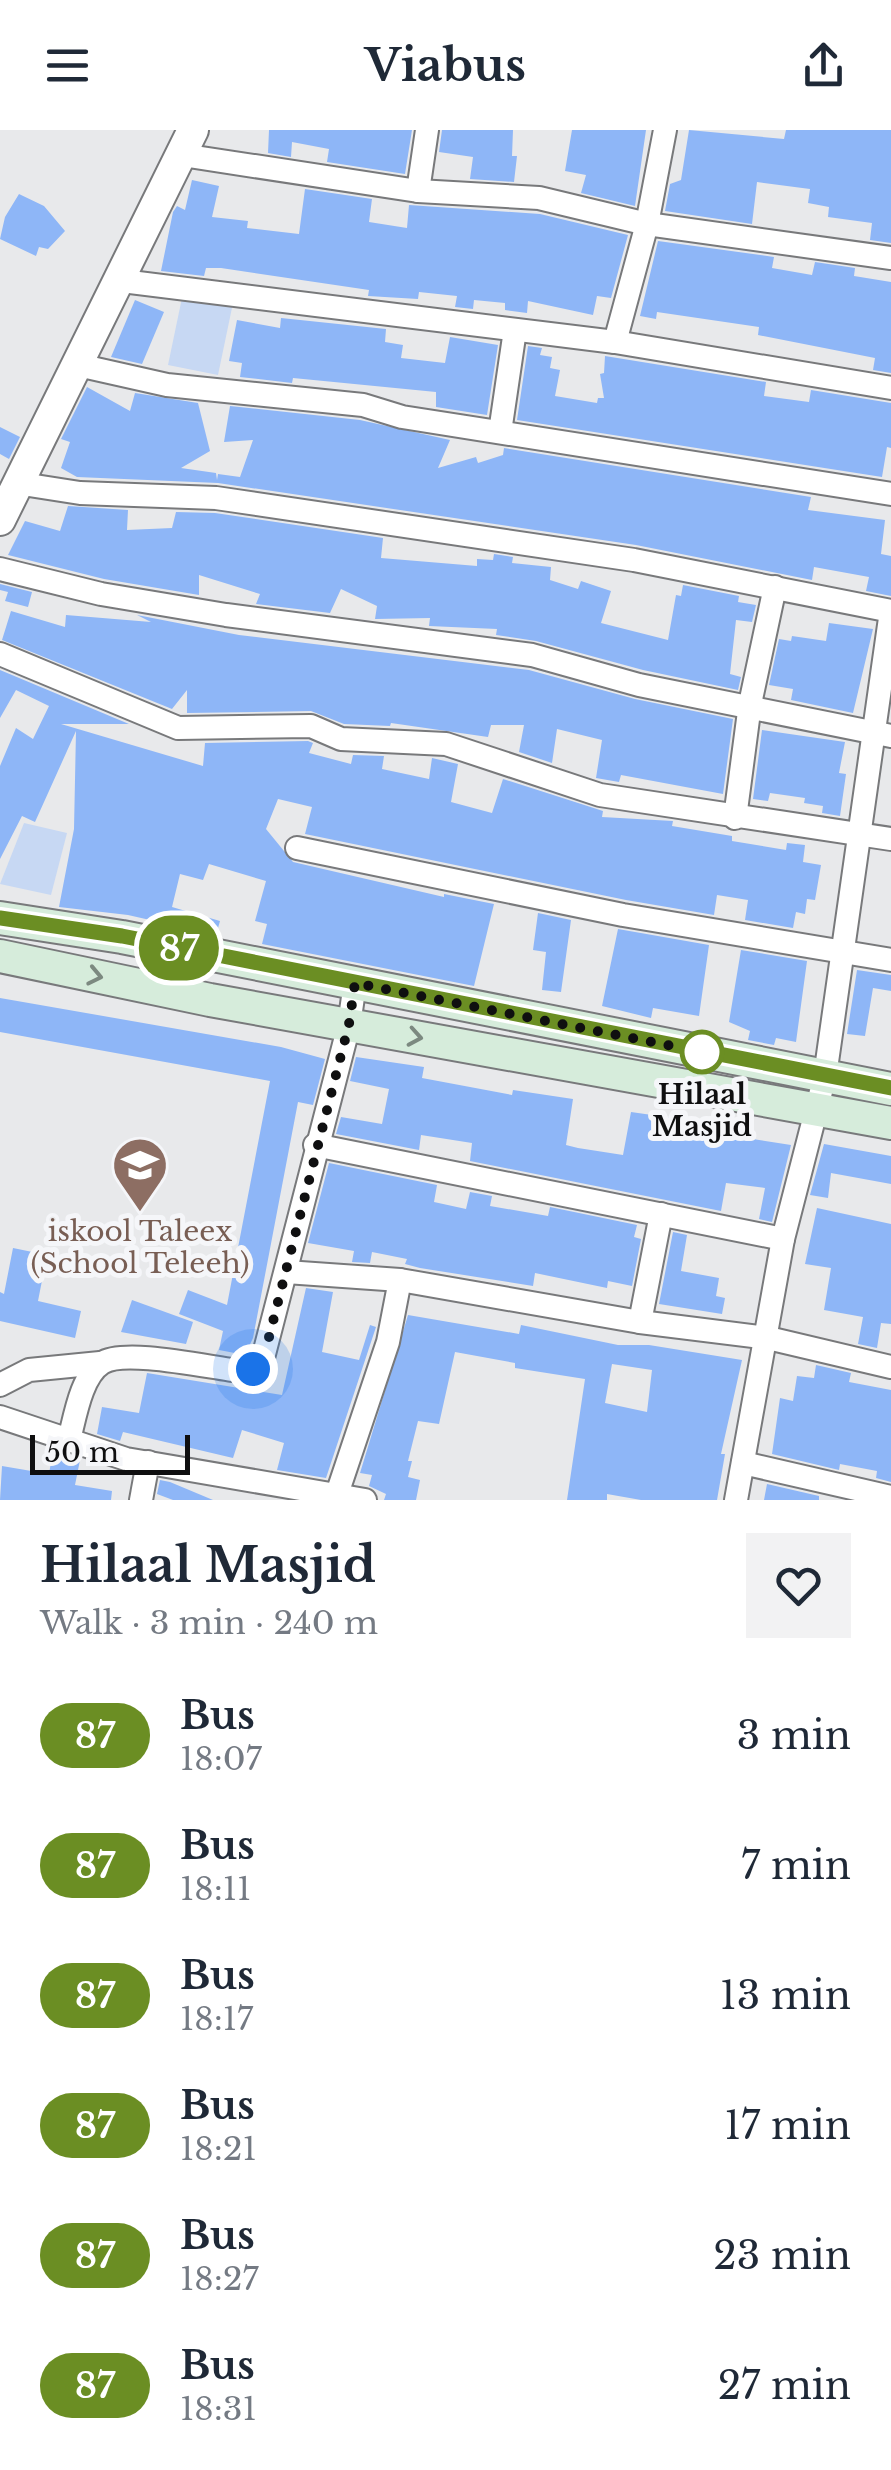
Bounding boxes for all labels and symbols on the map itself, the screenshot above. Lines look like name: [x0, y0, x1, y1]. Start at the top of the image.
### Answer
line badge: 87: [134, 916, 224, 980]
one-way arrow: [87, 965, 104, 986]
one-way arrow: [406, 1025, 423, 1046]
marker: Hilaal Masjid: [681, 1031, 723, 1073]
place label: Hilaal Masjid: [652, 1077, 752, 1144]
school or university icon: iskool Taleex (School Teleeh): [110, 1135, 170, 1214]
place label: iskool Taleex (School Teleeh): [31, 1214, 249, 1281]
your location: [228, 1344, 278, 1394]
scale bar: [30, 1430, 190, 1474]

